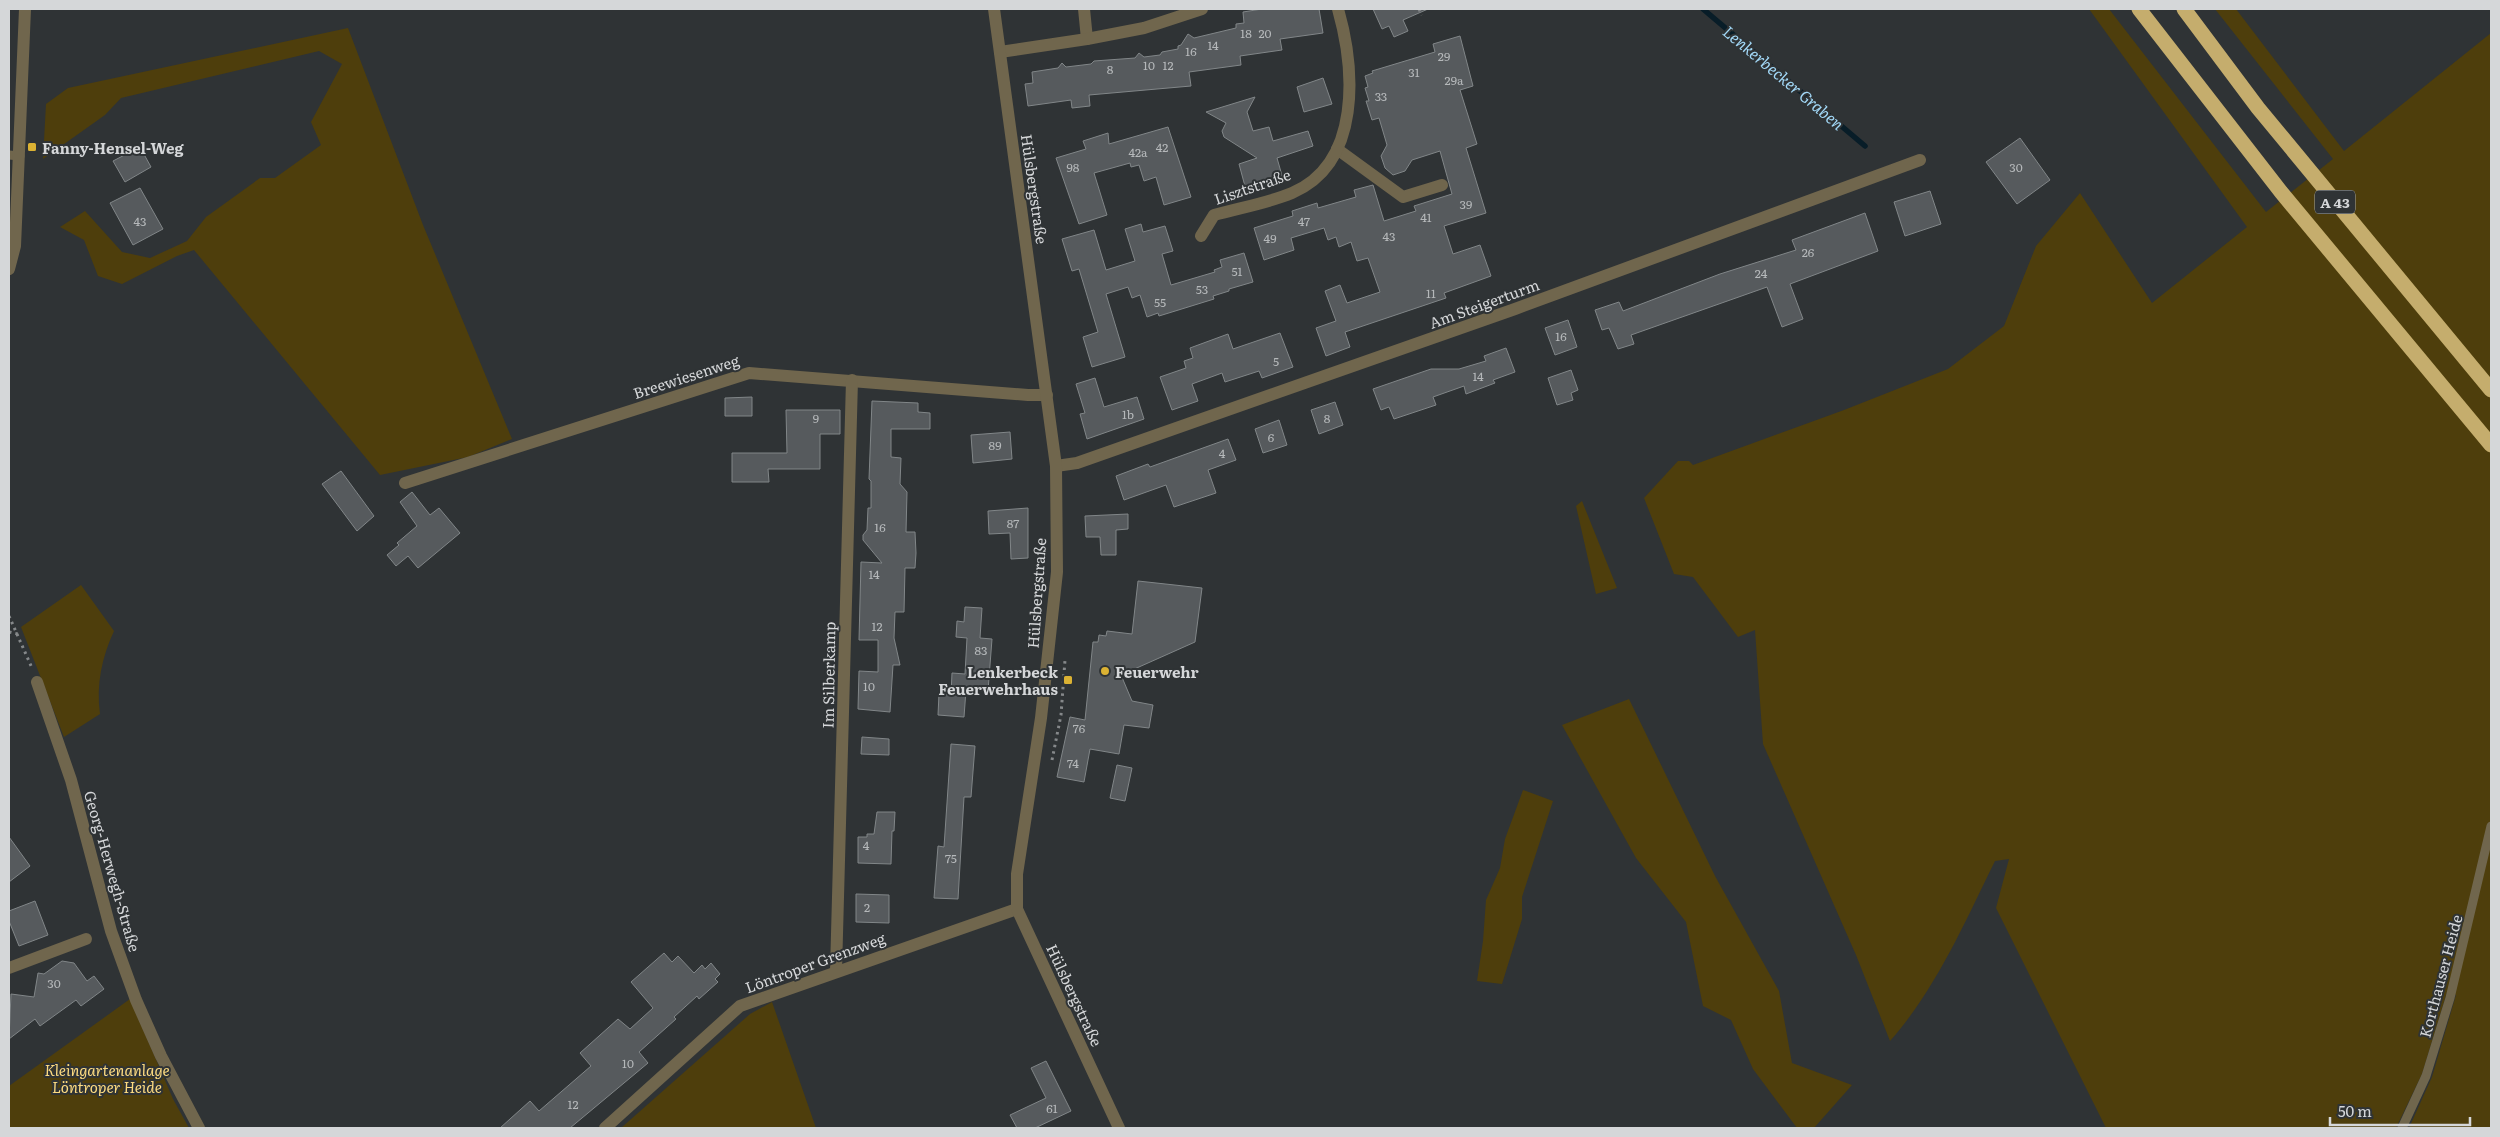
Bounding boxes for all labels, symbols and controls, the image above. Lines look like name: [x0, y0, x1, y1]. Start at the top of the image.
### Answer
water label: Lenkerbecker Graben: [1718, 19, 1850, 135]
house number: 18: [1240, 24, 1252, 42]
house number: 20: [1258, 24, 1272, 42]
house number: 14: [1207, 36, 1219, 54]
house number: 16: [1185, 42, 1197, 60]
house number: 29: [1438, 47, 1450, 65]
house number: 10: [1143, 56, 1155, 74]
house number: 12: [1163, 56, 1173, 74]
house number: 8: [1107, 60, 1114, 78]
house number: 31: [1408, 63, 1420, 81]
house number: 29a: [1445, 71, 1464, 89]
house number: 33: [1375, 87, 1387, 105]
street label: Hülsbergstraße: [1016, 133, 1054, 246]
place label: Fanny-Hensel-Weg: [42, 136, 184, 159]
house number: 42: [1156, 138, 1168, 156]
marker: Fanny-Hensel-Weg: [26, 141, 38, 153]
house number: 42a: [1128, 143, 1148, 161]
house number: 98: [1067, 158, 1080, 176]
house number: 30: [2009, 158, 2023, 176]
street label: Lisztstraße: [1211, 162, 1294, 210]
road number: A 43: [2315, 190, 2355, 213]
house number: 39: [1460, 195, 1472, 213]
house number: 41: [1420, 208, 1432, 226]
house number: 43: [133, 212, 147, 230]
house number: 47: [1298, 212, 1310, 230]
house number: 43: [1382, 227, 1396, 245]
house number: 49: [1264, 229, 1276, 247]
house number: 26: [1802, 243, 1815, 261]
house number: 51: [1232, 262, 1243, 280]
house number: 24: [1755, 264, 1768, 282]
street label: Am Steigerturm: [1426, 272, 1543, 334]
house number: 53: [1196, 280, 1208, 298]
house number: 11: [1426, 284, 1436, 302]
house number: 55: [1154, 293, 1166, 311]
house number: 16: [1555, 327, 1567, 345]
street label: Breewiesenweg: [630, 348, 743, 404]
house number: 5: [1273, 352, 1279, 370]
house number: 14: [1472, 367, 1484, 385]
house number: 1b: [1122, 405, 1134, 423]
house number: 9: [813, 409, 819, 427]
house number: 8: [1324, 409, 1331, 427]
house number: 6: [1268, 428, 1275, 446]
house number: 89: [989, 436, 1001, 454]
house number: 4: [1219, 444, 1226, 462]
house number: 87: [1007, 514, 1019, 532]
house number: 16: [874, 518, 886, 536]
street label: Hülsbergstraße: [1021, 537, 1051, 649]
house number: 14: [868, 565, 880, 583]
house number: 12: [872, 617, 882, 635]
street label: Im Silberkamp: [816, 621, 840, 729]
house number: 83: [974, 641, 988, 659]
place label: Lenkerbeck Feuerwehrhaus: [938, 660, 1059, 700]
place label: Feuerwehr: [1115, 660, 1199, 683]
marker: Feuerwehr: [1099, 665, 1111, 677]
marker: Lenkerbeck Feuerwehrhaus: [1062, 674, 1074, 686]
house number: 10: [863, 677, 875, 695]
house number: 76: [1073, 719, 1086, 737]
house number: 74: [1067, 754, 1079, 772]
street label: Georg-Herwegh-Straße: [79, 788, 147, 955]
house number: 4: [863, 836, 870, 854]
house number: 75: [945, 849, 957, 867]
house number: 2: [864, 898, 870, 916]
street label: Korthauser Heide: [2413, 912, 2468, 1040]
street label: Löntroper Grenzweg: [742, 926, 889, 998]
street label: Hülsbergstraße: [1041, 940, 1109, 1050]
house number: 30: [47, 974, 61, 992]
house number: 10: [622, 1054, 634, 1072]
park label: Kleingartenanlage Löntroper Heide: [44, 1058, 170, 1098]
scale bar: [2330, 1094, 2470, 1126]
house number: 12: [568, 1095, 578, 1113]
house number: 61: [1046, 1099, 1058, 1117]
text: 50 m: [2338, 1099, 2372, 1122]

